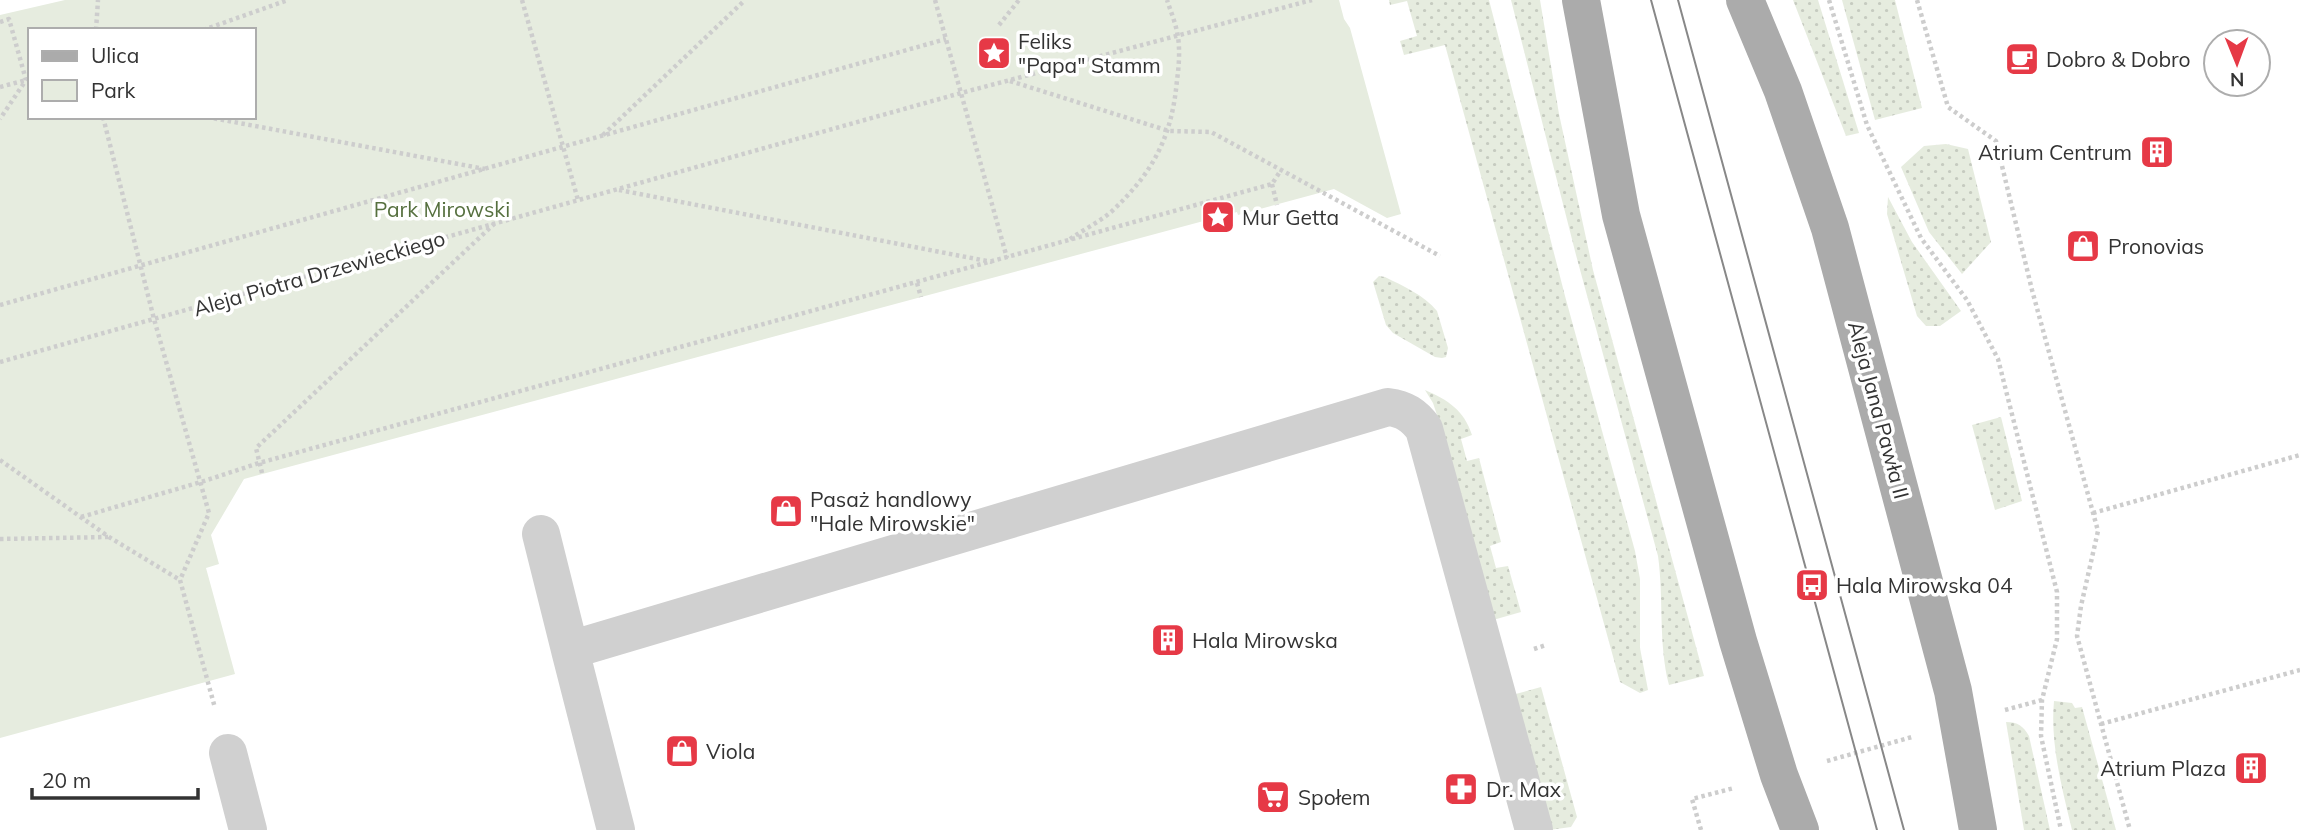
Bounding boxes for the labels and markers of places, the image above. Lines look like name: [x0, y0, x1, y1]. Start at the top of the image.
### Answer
place label: Feliks "Papa" Stamm: [1018, 28, 1161, 78]
place icon: Feliks "Papa" Stamm: [975, 34, 1013, 72]
cafe icon: Dobro & Dobro: [2003, 40, 2041, 78]
place label: Dobro & Dobro: [2046, 46, 2191, 72]
building icon: Atrium Centrum: [2138, 133, 2176, 171]
place label: Atrium Centrum: [1978, 139, 2132, 165]
place icon: Mur Getta: [1199, 198, 1237, 236]
place label: Mur Getta: [1242, 204, 1339, 230]
shop icon: Pronovias: [2064, 227, 2102, 265]
place label: Pronovias: [2108, 233, 2204, 259]
place label: Pasaż handlowy "Hale Mirowskie": [810, 486, 975, 536]
shop icon: Pasaż handlowy "Hale Mirowskie": [767, 492, 805, 530]
bus stop icon: Hala Mirowska 04: [1793, 566, 1831, 604]
place label: Hala Mirowska 04: [1836, 572, 2013, 598]
building icon: Hala Mirowska: [1149, 621, 1187, 659]
place label: Hala Mirowska: [1192, 627, 1338, 653]
shop icon: Viola: [663, 732, 701, 770]
place label: Viola: [706, 738, 755, 764]
building icon: Atrium Plaza: [2232, 749, 2270, 787]
place label: Atrium Plaza: [2100, 755, 2226, 781]
pharmacy icon: Dr. Max: [1442, 770, 1480, 808]
place label: Dr. Max: [1486, 776, 1561, 802]
supermarket icon: Społem: [1254, 778, 1292, 816]
place label: Społem: [1298, 784, 1371, 810]

